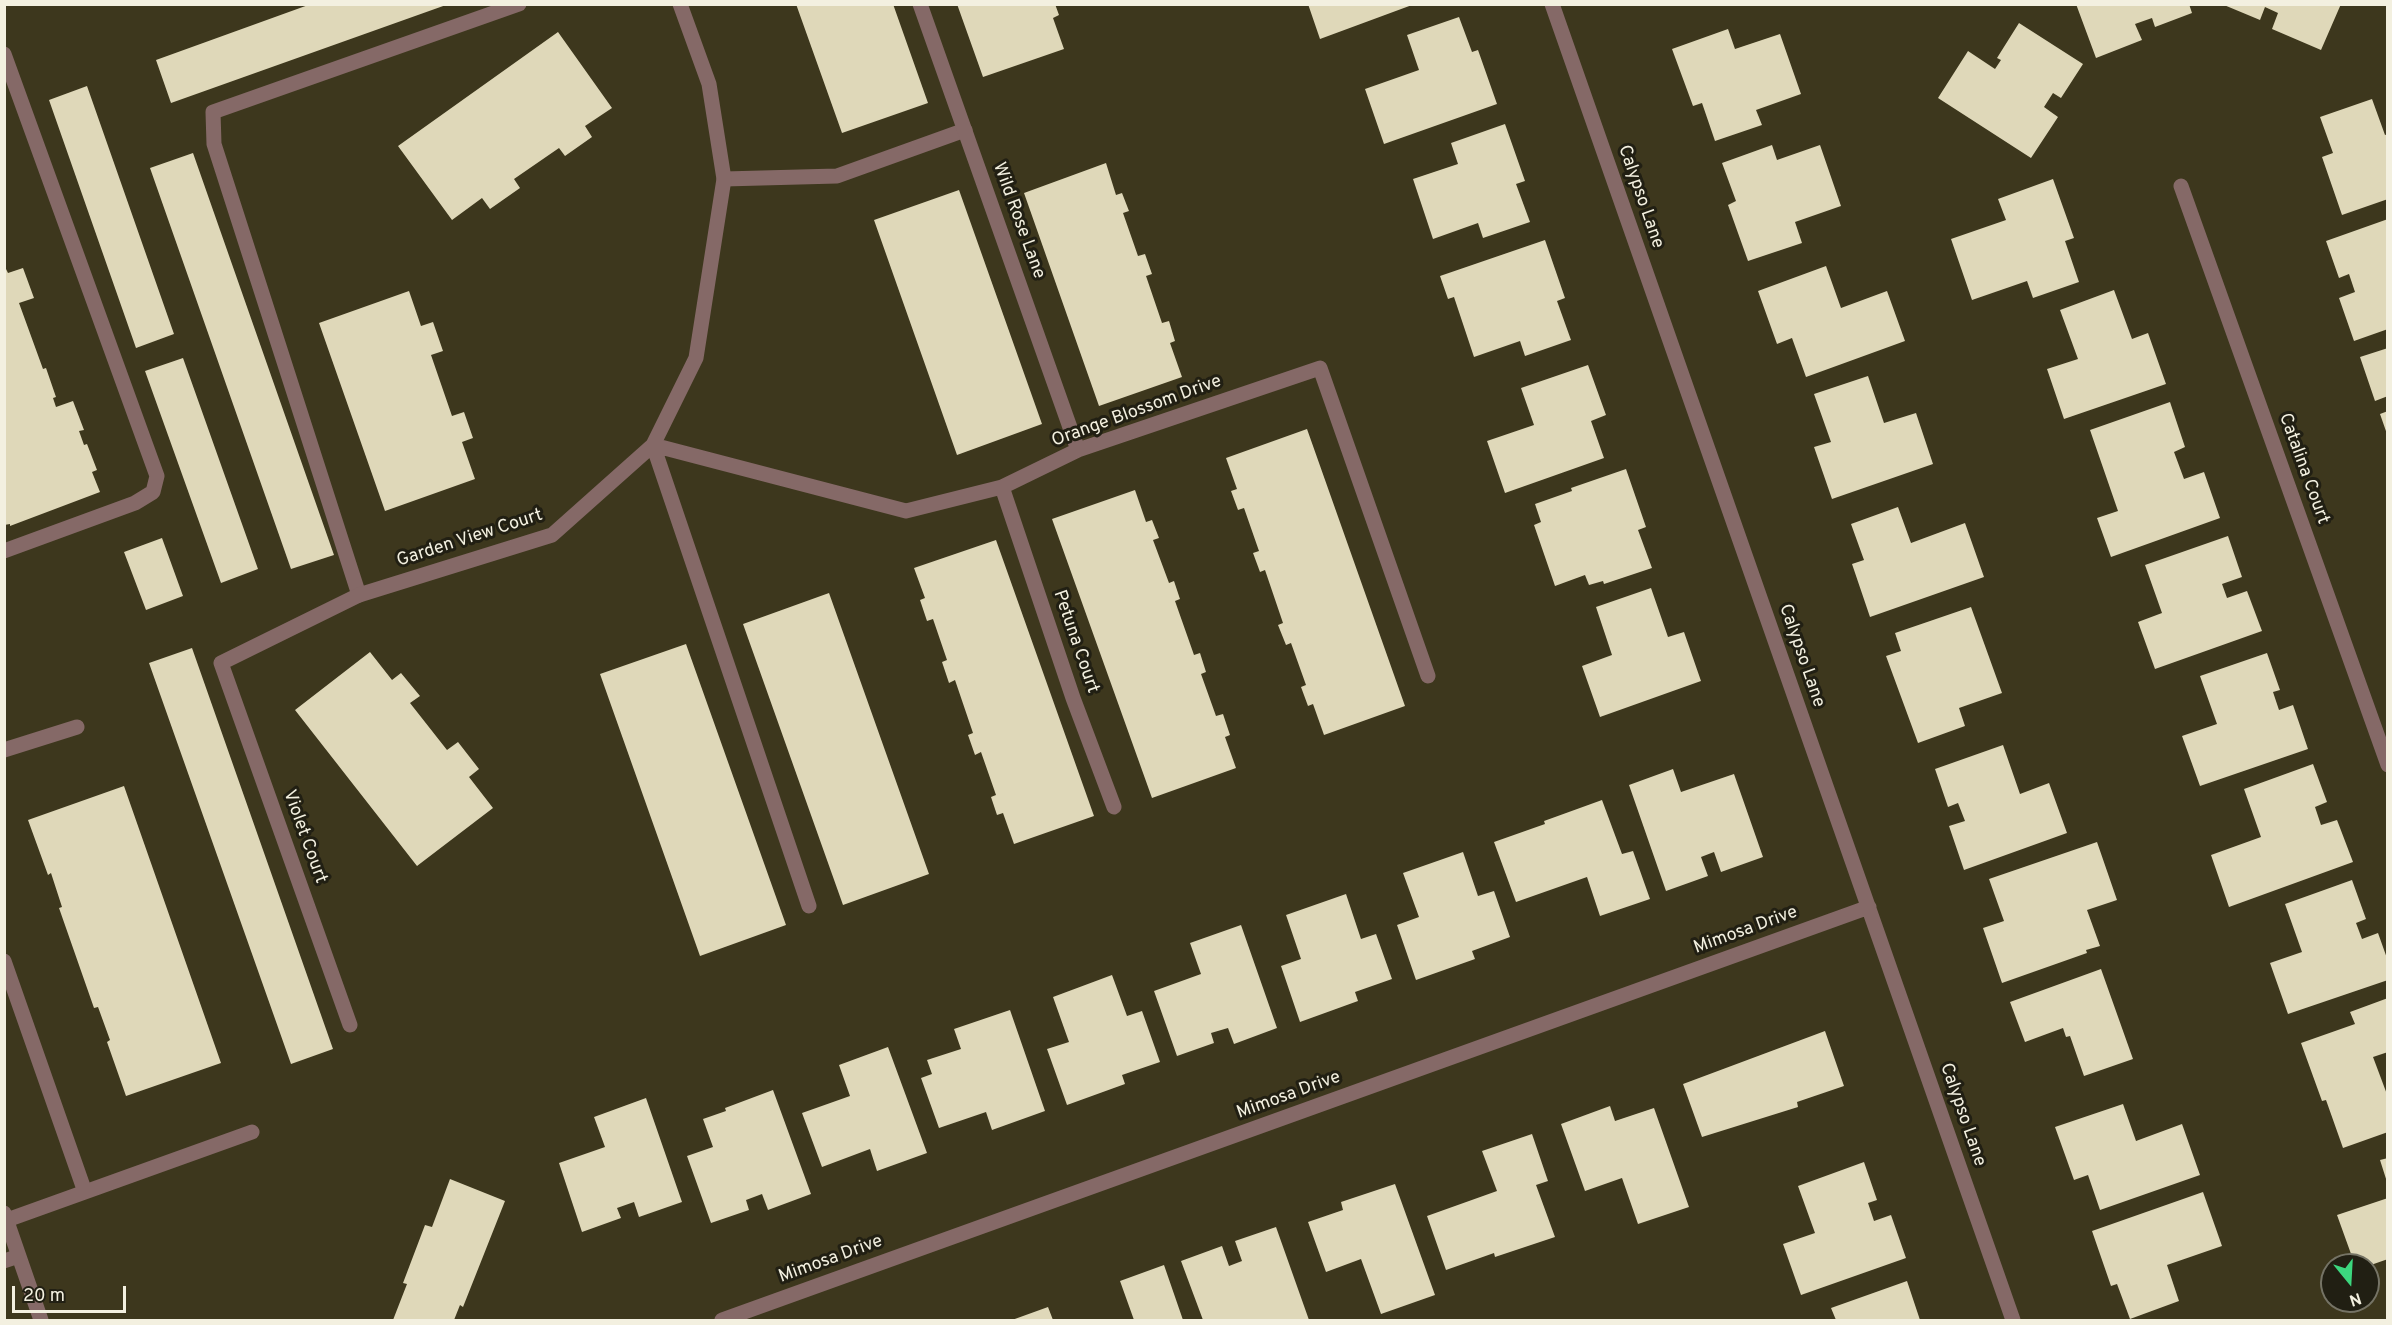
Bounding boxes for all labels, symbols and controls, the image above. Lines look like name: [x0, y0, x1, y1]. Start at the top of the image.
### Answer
street label: Calypso Lane: [1612, 142, 1668, 252]
street label: Wild Rose Lane: [987, 160, 1049, 282]
street label: Orange Blossom Drive: [1049, 371, 1225, 453]
street label: Catalina Court: [2273, 411, 2333, 527]
street label: Garden View Court: [394, 505, 546, 573]
street label: Petuna Court: [1047, 588, 1103, 696]
street label: Calypso Lane: [1773, 601, 1829, 711]
street label: Violet Court: [277, 787, 331, 887]
street label: Mimosa Drive: [1691, 902, 1801, 960]
street label: Calypso Lane: [1934, 1060, 1990, 1170]
street label: Mimosa Drive: [1234, 1067, 1344, 1125]
street label: Mimosa Drive: [776, 1231, 886, 1289]
north arrow: [2320, 1253, 2380, 1313]
scale bar: [15, 1274, 129, 1312]
text: 20 m: [23, 1285, 65, 1308]
text: N: [2346, 1287, 2364, 1310]

